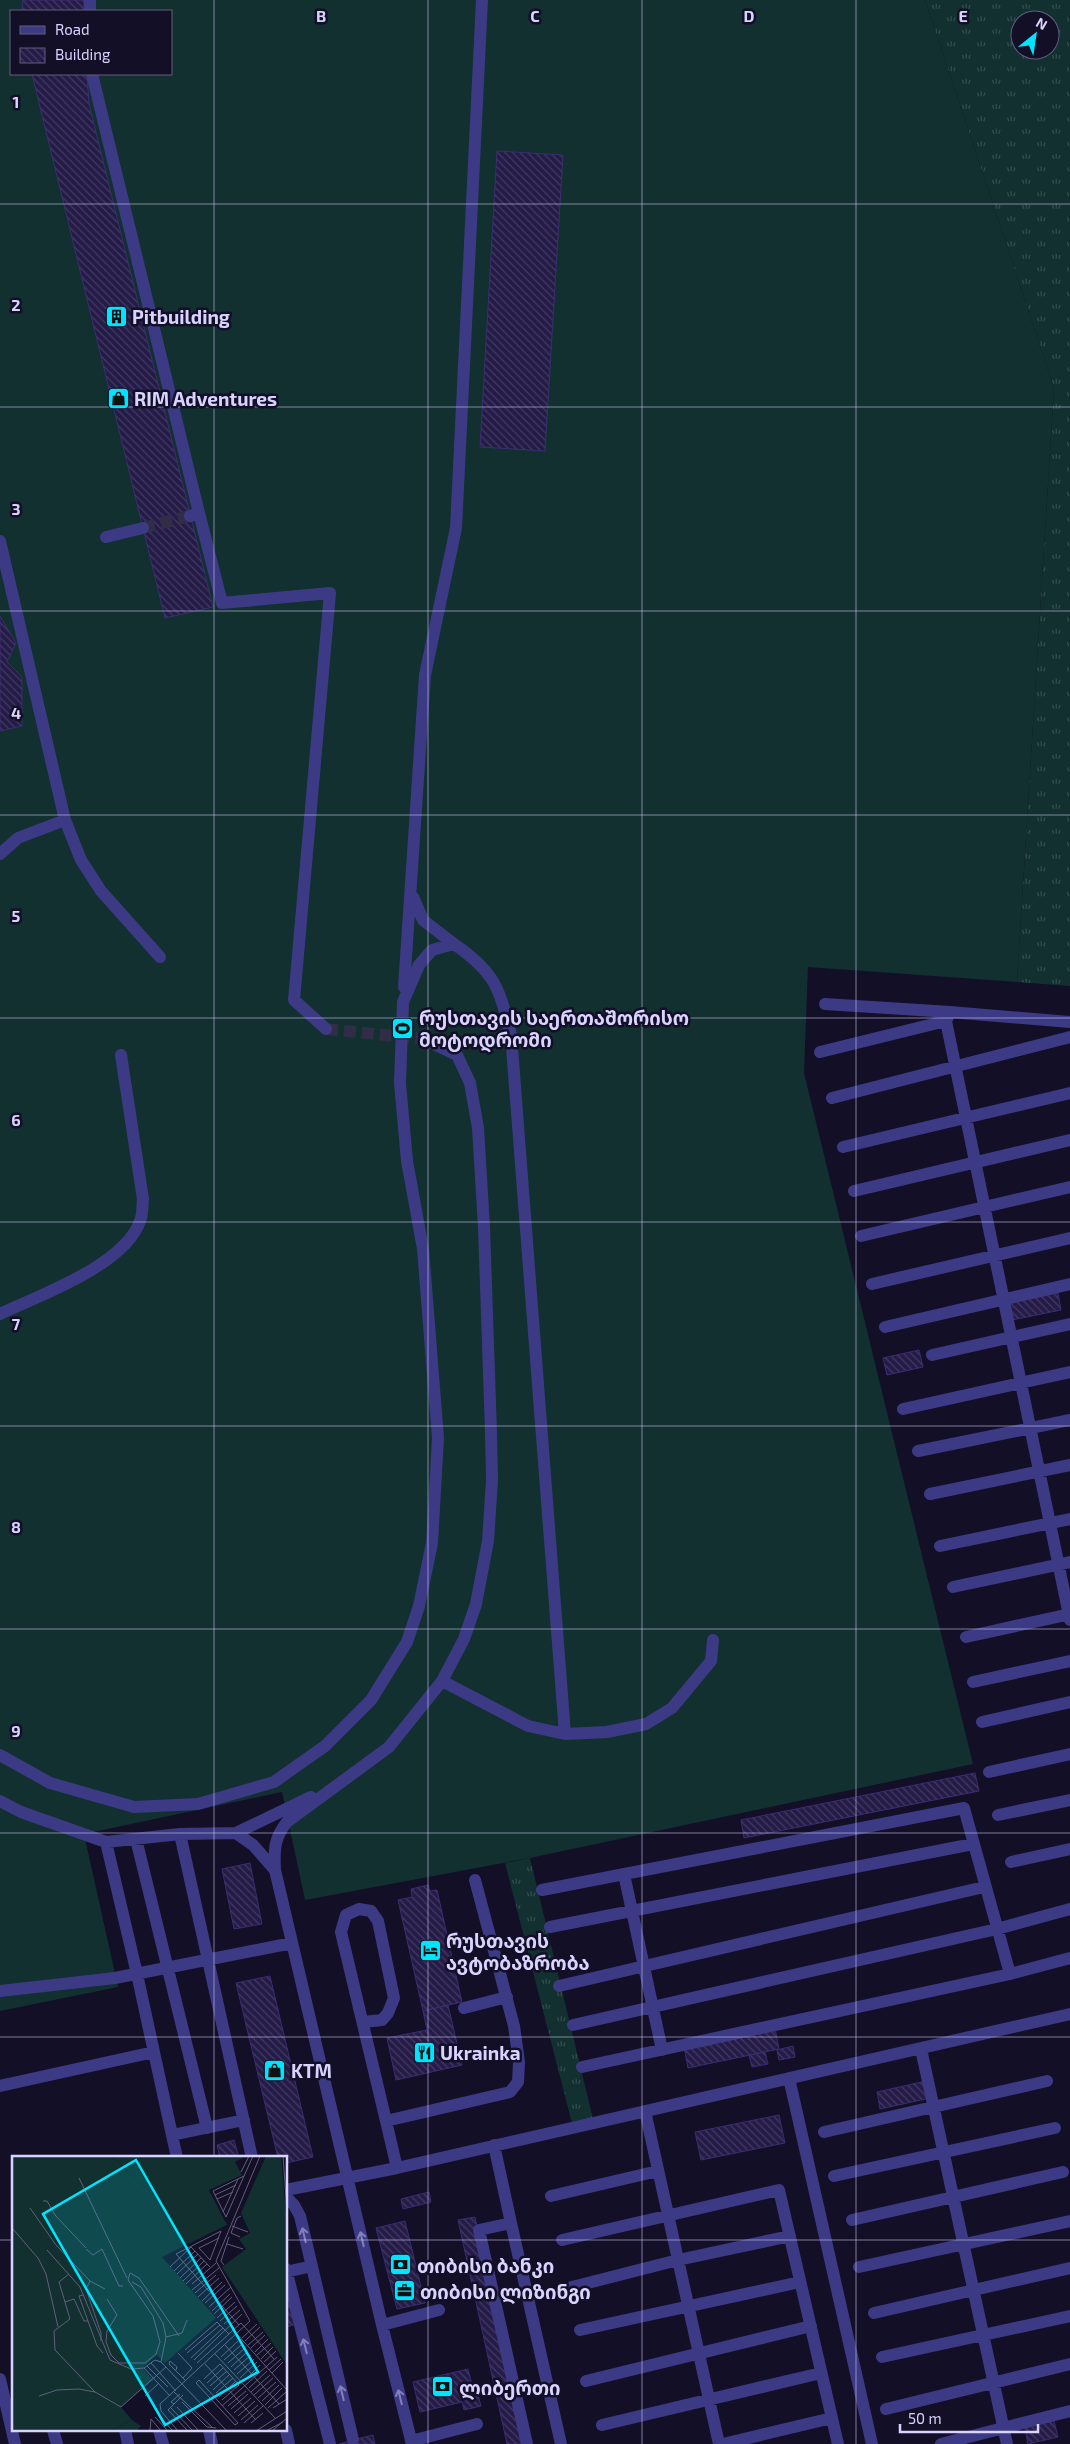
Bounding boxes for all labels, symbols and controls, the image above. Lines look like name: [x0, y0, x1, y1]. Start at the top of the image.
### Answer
text: B: [316, 6, 326, 25]
text: C: [530, 6, 540, 25]
text: D: [744, 6, 755, 25]
text: E: [958, 6, 968, 25]
legend: [10, 10, 172, 75]
north arrow: [1010, 10, 1060, 60]
text: N: [1033, 13, 1050, 33]
text: Road: [55, 20, 90, 38]
text: Building: [55, 45, 111, 63]
text: 1: [13, 92, 19, 111]
text: 2: [11, 295, 21, 314]
building icon: Pitbuilding: [104, 304, 128, 328]
place label: Pitbuilding: [132, 305, 230, 328]
shop icon: RIM Adventures: [106, 386, 130, 410]
place label: RIM Adventures: [134, 387, 277, 410]
text: 3: [11, 499, 21, 518]
text: 4: [11, 703, 21, 722]
text: 5: [12, 906, 21, 925]
place label: რუსთავის საერთაშორისო მოტოდრომი: [419, 1006, 689, 1053]
sports icon: რუსთავის საერთაშორისო მოტოდრომი: [391, 1016, 415, 1040]
text: 6: [11, 1110, 21, 1129]
text: 7: [12, 1314, 21, 1333]
text: 8: [11, 1517, 21, 1536]
text: 9: [11, 1721, 21, 1740]
place label: რუსთავის ავტობაზრობა: [446, 1929, 590, 1975]
hotel icon: რუსთავის ავტობაზრობა: [418, 1939, 442, 1963]
restaurant icon: Ukrainka: [412, 2040, 436, 2064]
place label: Ukrainka: [440, 2041, 521, 2064]
shop icon: KTM: [263, 2058, 287, 2082]
place label: KTM: [291, 2059, 332, 2082]
inset map: [12, 2156, 288, 2432]
one-way arrow: [299, 2227, 308, 2243]
one-way arrow: [357, 2231, 366, 2247]
bank icon: თიბისი ბანკი: [389, 2253, 413, 2277]
place label: თიბისი ბანკი: [417, 2254, 554, 2278]
office icon: თიბისი ლიზინგი: [392, 2279, 416, 2303]
place label: თიბისი ლიზინგი: [420, 2280, 591, 2304]
one-way arrow: [300, 2338, 309, 2354]
bank icon: ლიბერთი: [431, 2375, 455, 2399]
place label: ლიბერთი: [459, 2376, 561, 2400]
one-way arrow: [337, 2385, 346, 2401]
one-way arrow: [395, 2389, 404, 2405]
scale bar: [900, 2402, 1038, 2434]
text: 50 m: [908, 2409, 942, 2427]

